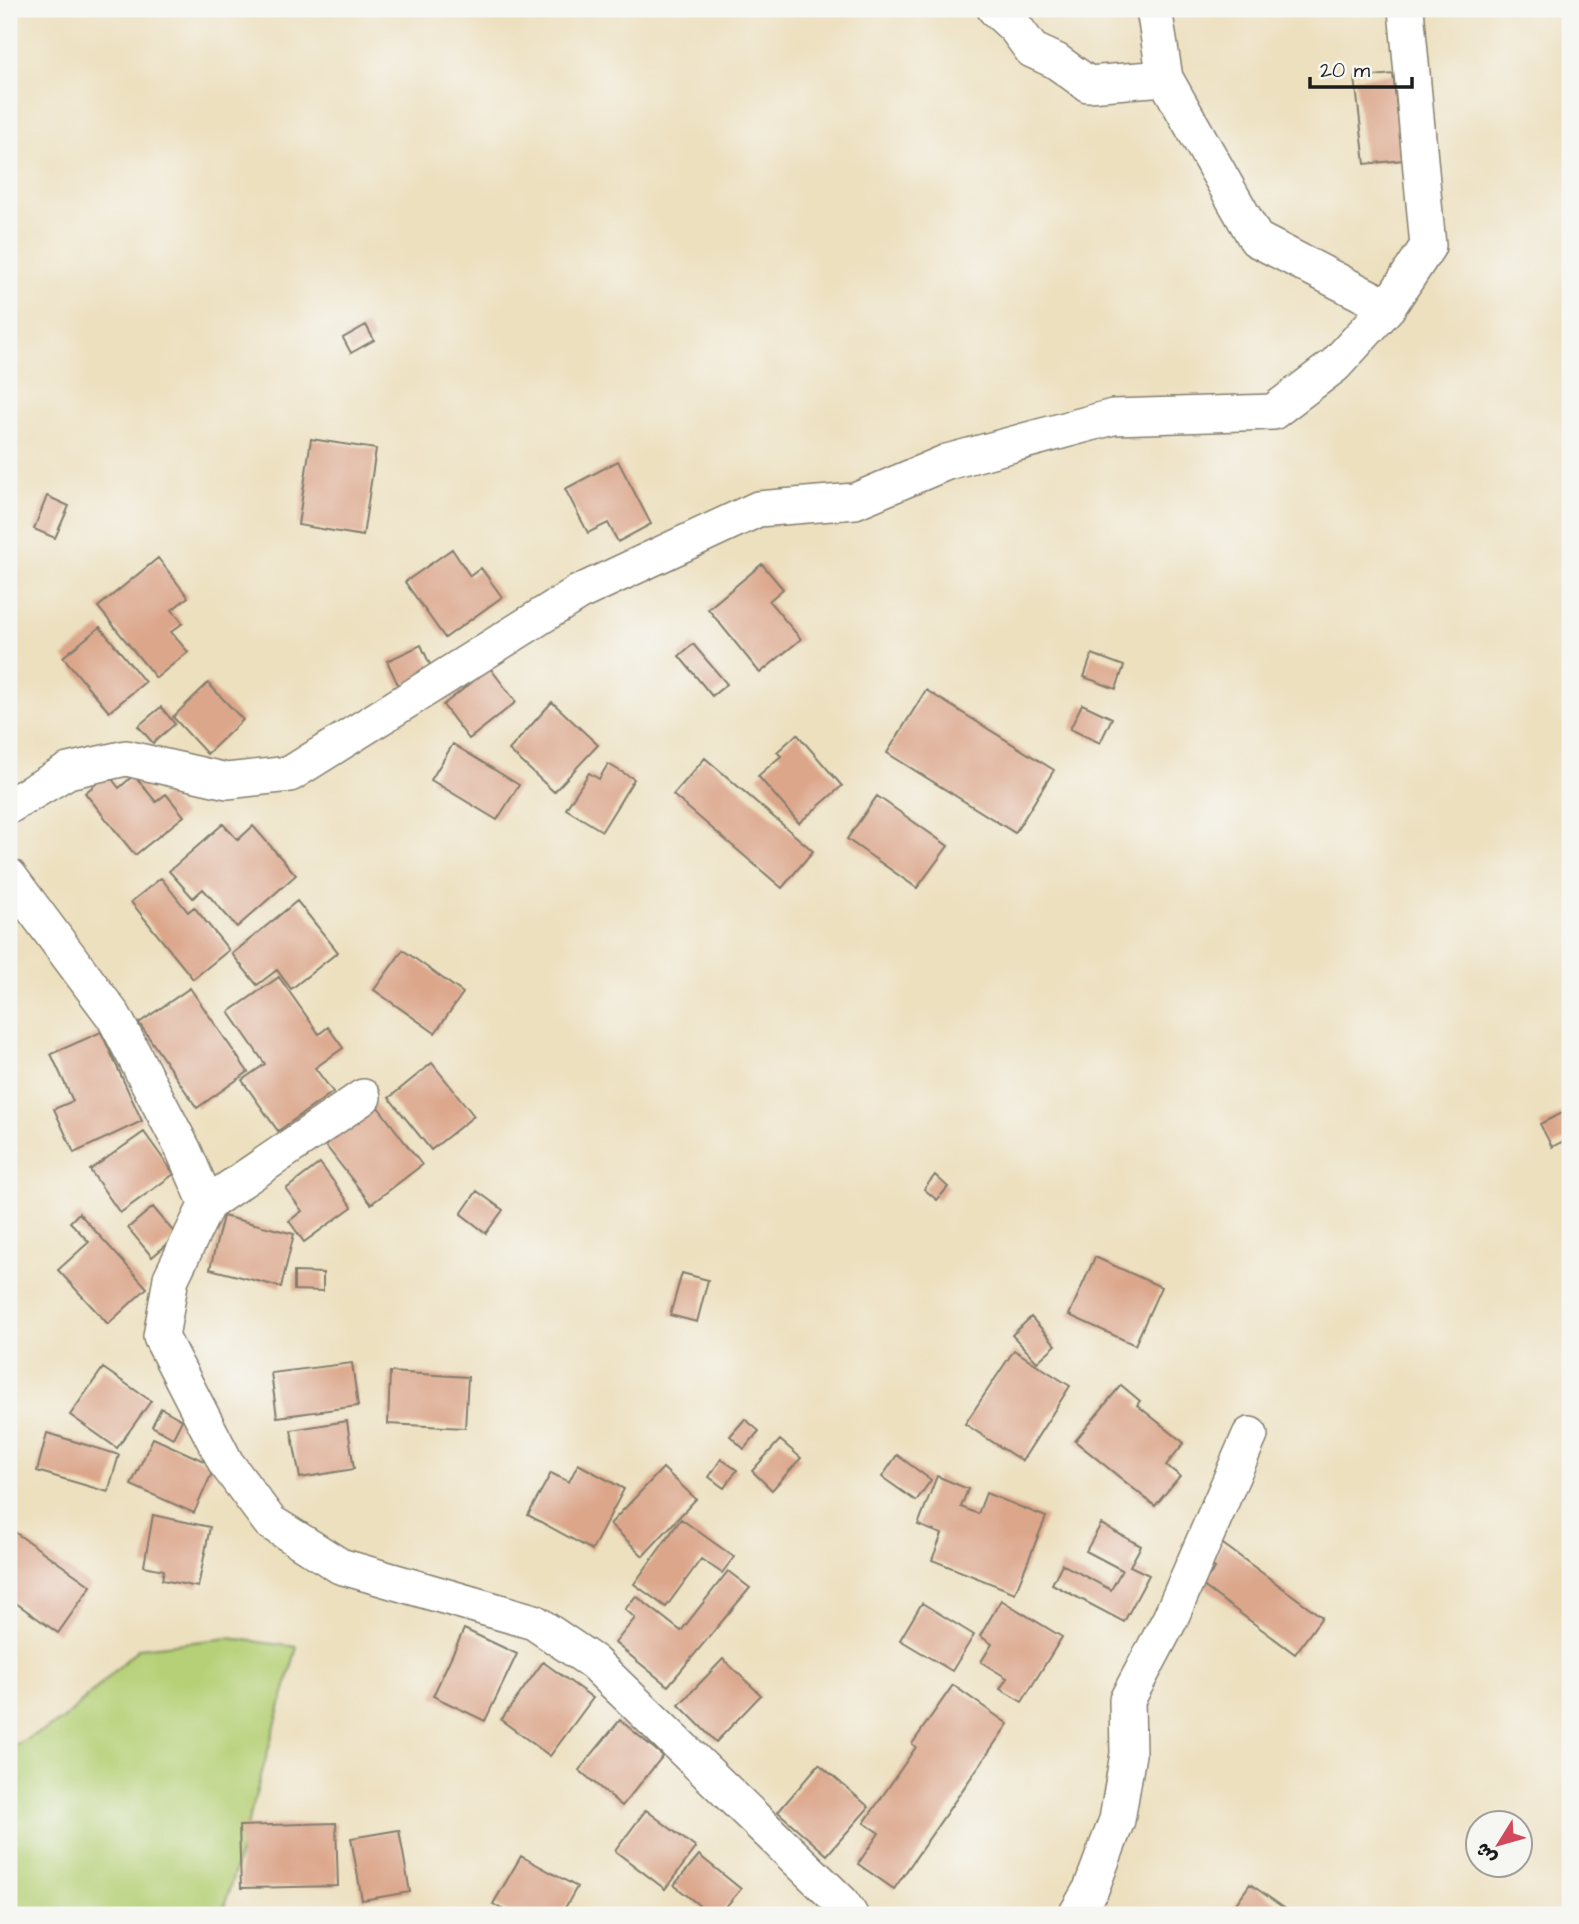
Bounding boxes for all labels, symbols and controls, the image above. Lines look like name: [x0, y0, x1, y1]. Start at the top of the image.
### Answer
scale bar: [1310, 46, 1411, 90]
text: 20 m: [1320, 56, 1371, 85]
north arrow: [1464, 1808, 1534, 1878]
text: ش: [1469, 1837, 1504, 1870]

